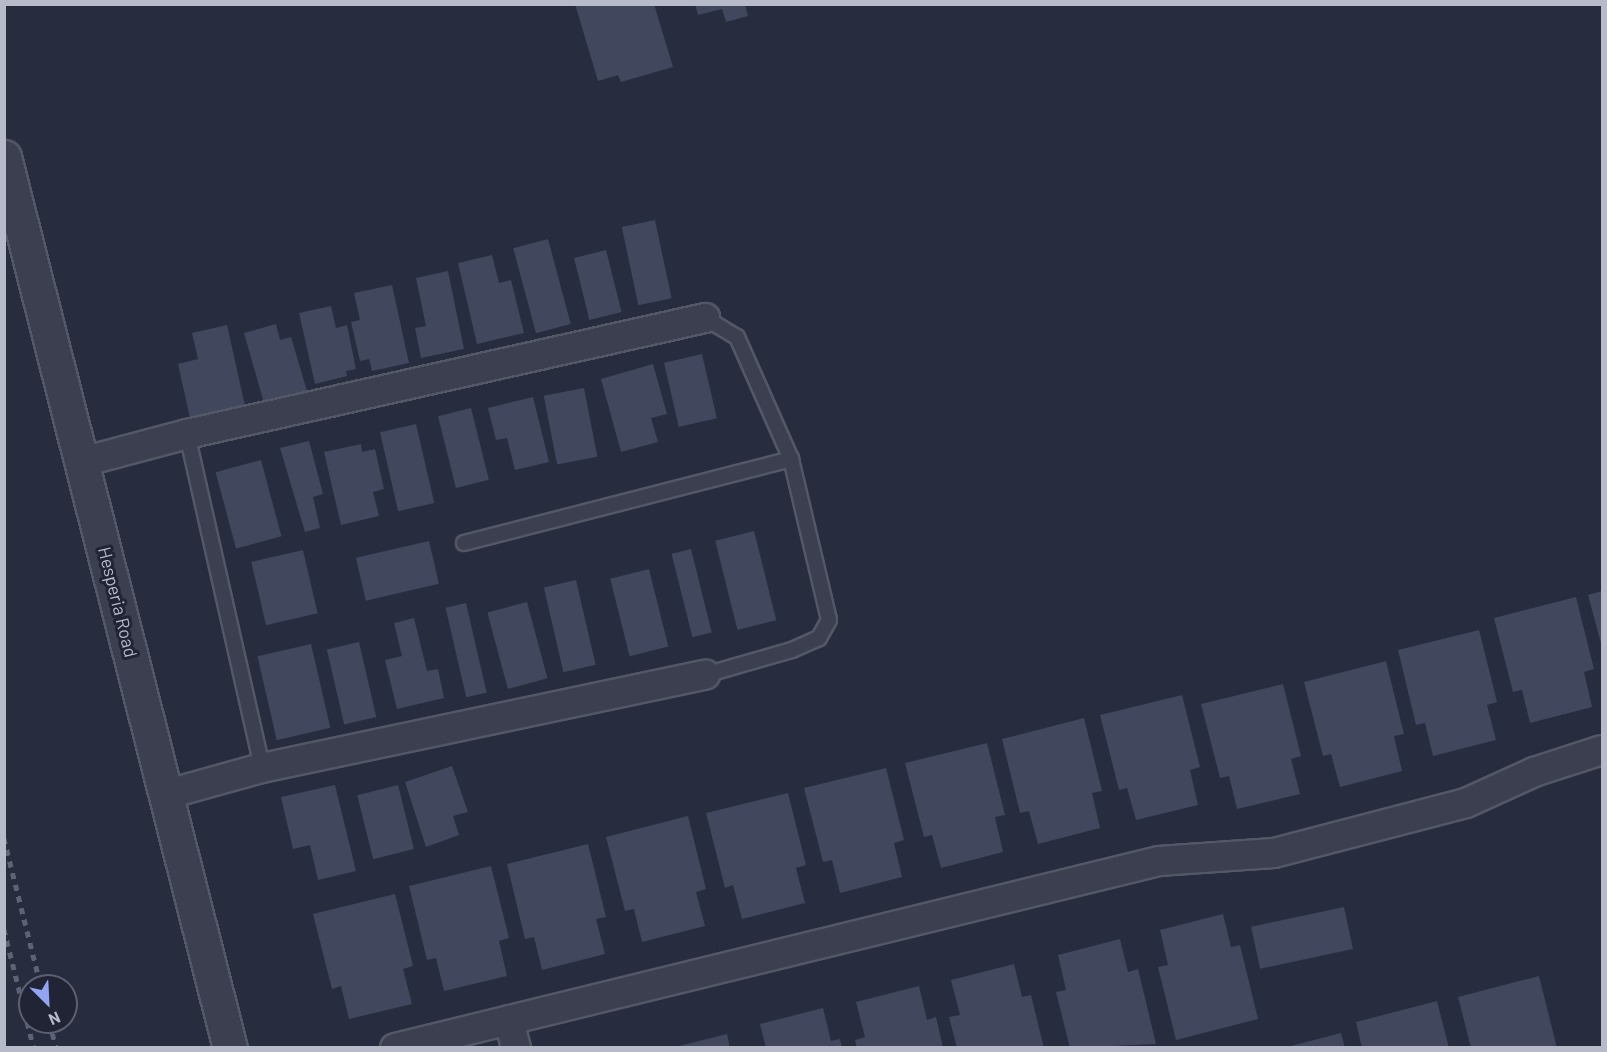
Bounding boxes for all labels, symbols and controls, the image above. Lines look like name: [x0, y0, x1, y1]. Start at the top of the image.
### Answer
street label: Hesperia Road: [94, 545, 142, 659]
north arrow: [18, 974, 78, 1034]
text: N: [46, 1008, 63, 1030]

